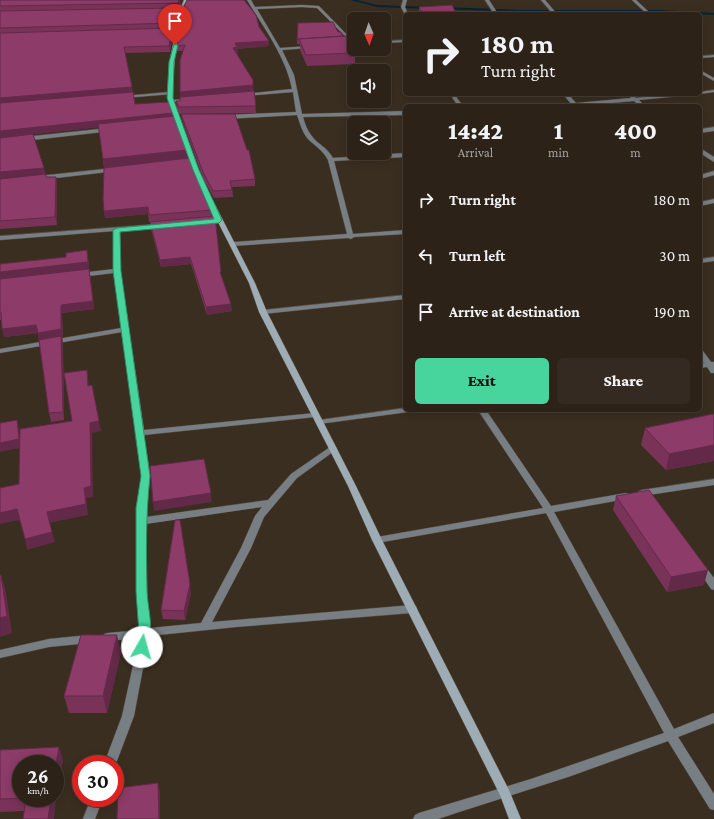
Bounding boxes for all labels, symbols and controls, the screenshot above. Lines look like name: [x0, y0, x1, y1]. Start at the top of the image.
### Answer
pin: [158, 4, 192, 45]
icon: arrive: [164, 10, 186, 32]
north arrow: [347, 12, 391, 56]
map controls: [347, 12, 391, 160]
icon: right: [415, 28, 467, 80]
text: 180 m: [481, 28, 554, 59]
text: Turn right: [481, 61, 555, 81]
button: sound: [347, 64, 391, 108]
button: layers: [347, 116, 391, 160]
text: 14:42: [448, 117, 503, 144]
text: 1: [554, 117, 563, 144]
text: 400: [614, 117, 657, 144]
text: Arrival: [458, 145, 493, 160]
text: min: [548, 145, 569, 160]
text: m: [630, 145, 641, 160]
icon: right: [415, 189, 437, 211]
text: Turn right: [449, 192, 516, 208]
text: 180 m: [654, 192, 690, 208]
icon: left: [415, 245, 437, 267]
text: Turn left: [449, 248, 505, 264]
text: 30 m: [660, 248, 690, 264]
icon: arrive: [415, 301, 437, 323]
text: Arrive at destination: [449, 304, 580, 320]
text: 190 m: [654, 304, 690, 320]
button: Exit: [415, 358, 549, 404]
button: Share: [557, 358, 690, 404]
position arrow: [121, 626, 163, 668]
speed limit sign: 30: [72, 755, 124, 807]
text: 26: [27, 765, 49, 787]
text: km/h: [27, 785, 49, 796]

